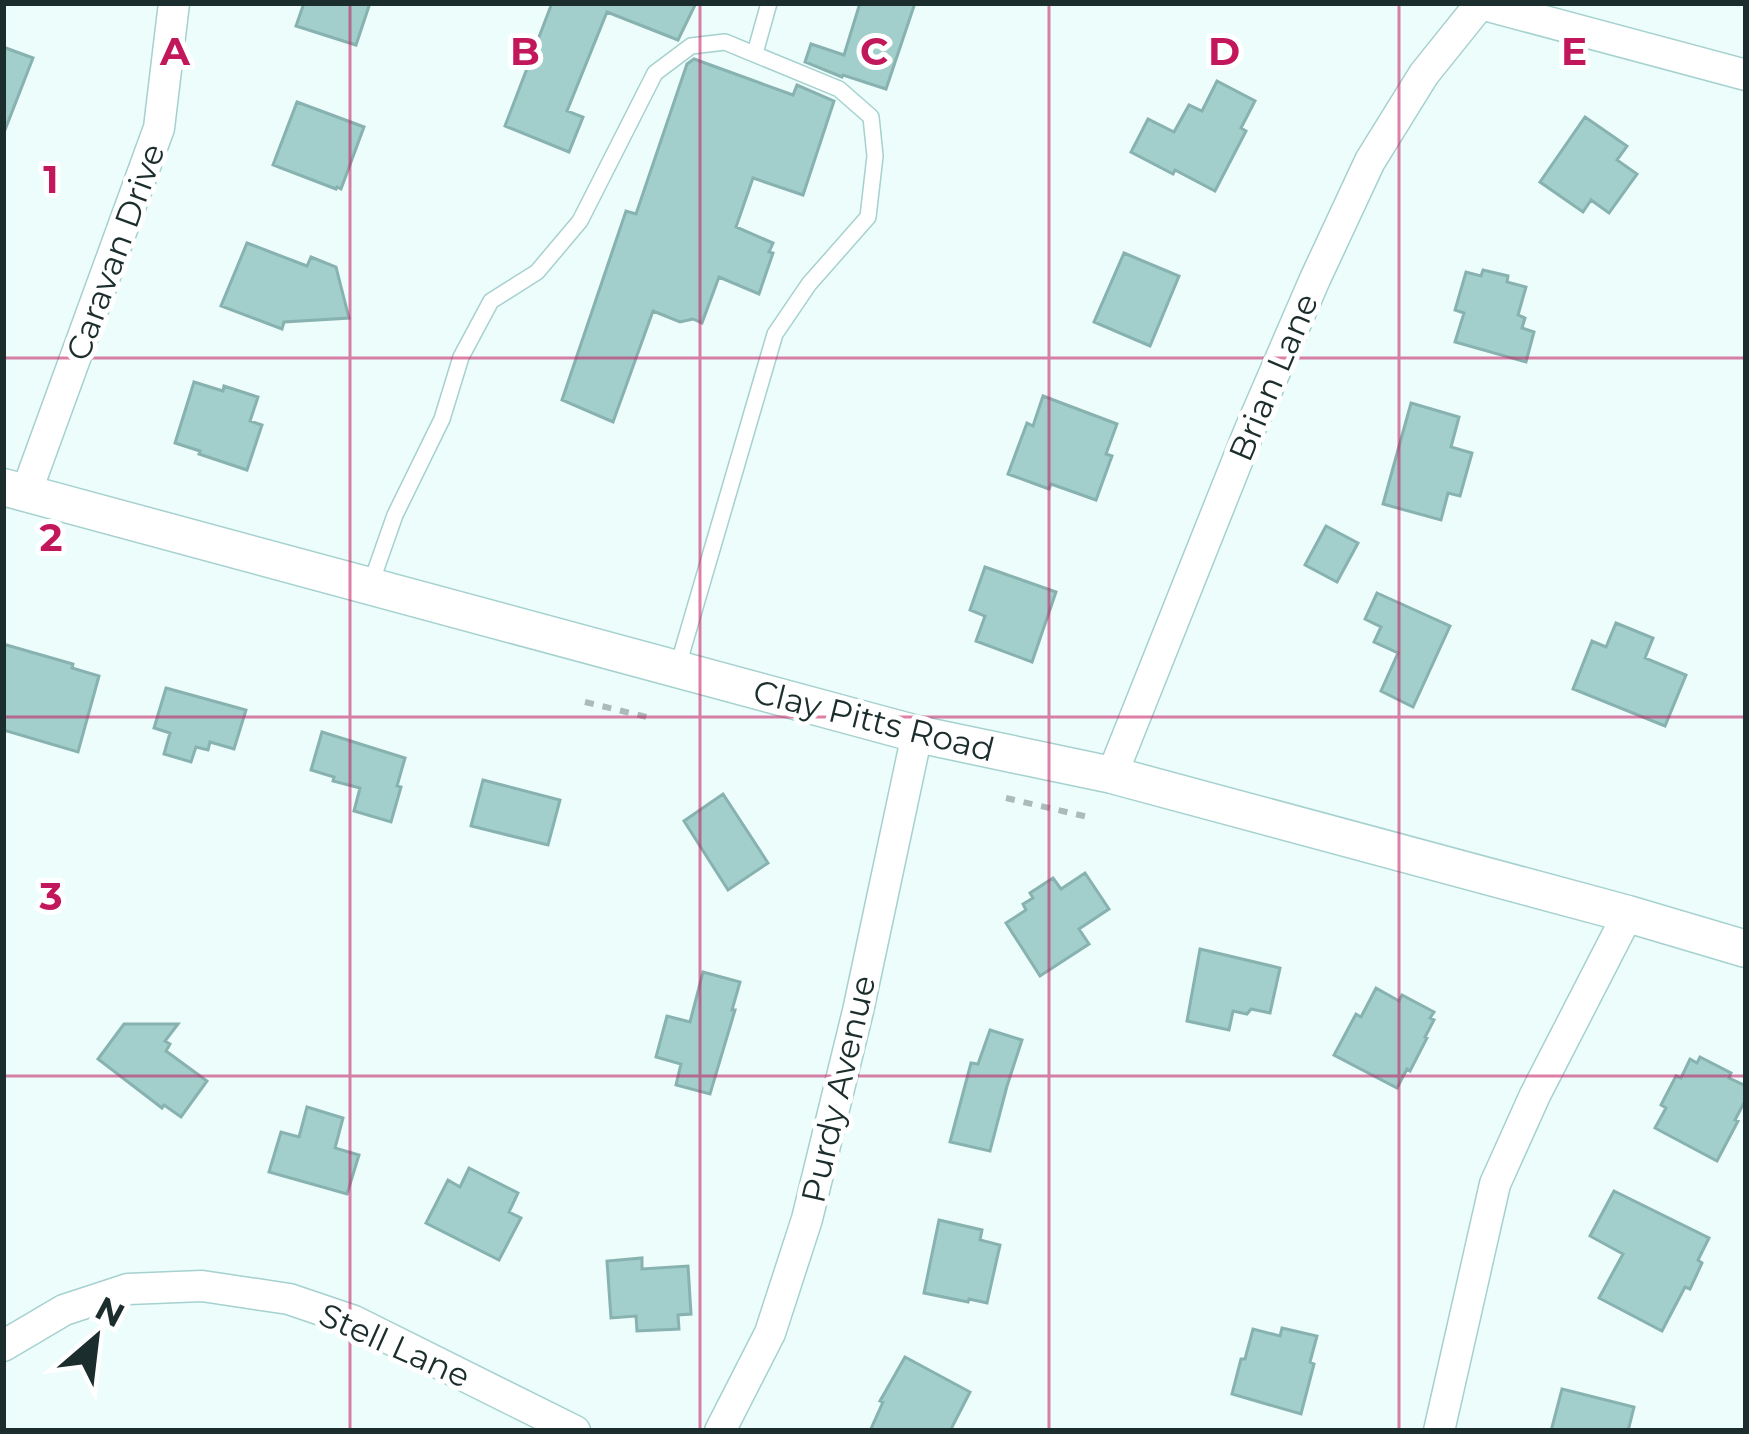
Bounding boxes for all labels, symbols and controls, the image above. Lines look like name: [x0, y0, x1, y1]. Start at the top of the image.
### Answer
text: A: [159, 27, 191, 75]
text: B: [510, 27, 540, 75]
text: C: [860, 27, 888, 75]
text: D: [1208, 27, 1240, 75]
text: E: [1561, 27, 1587, 75]
street label: Caravan Drive: [57, 138, 173, 366]
text: 1: [43, 155, 59, 203]
street label: Brian Lane: [1220, 287, 1326, 467]
text: 2: [39, 513, 63, 561]
street label: Clay Pitts Road: [749, 671, 999, 769]
text: 3: [38, 872, 63, 920]
street label: Purdy Avenue: [792, 971, 884, 1207]
north arrow: [36, 1278, 156, 1398]
text: N: [89, 1288, 131, 1335]
street label: Stell Lane: [314, 1294, 476, 1396]

